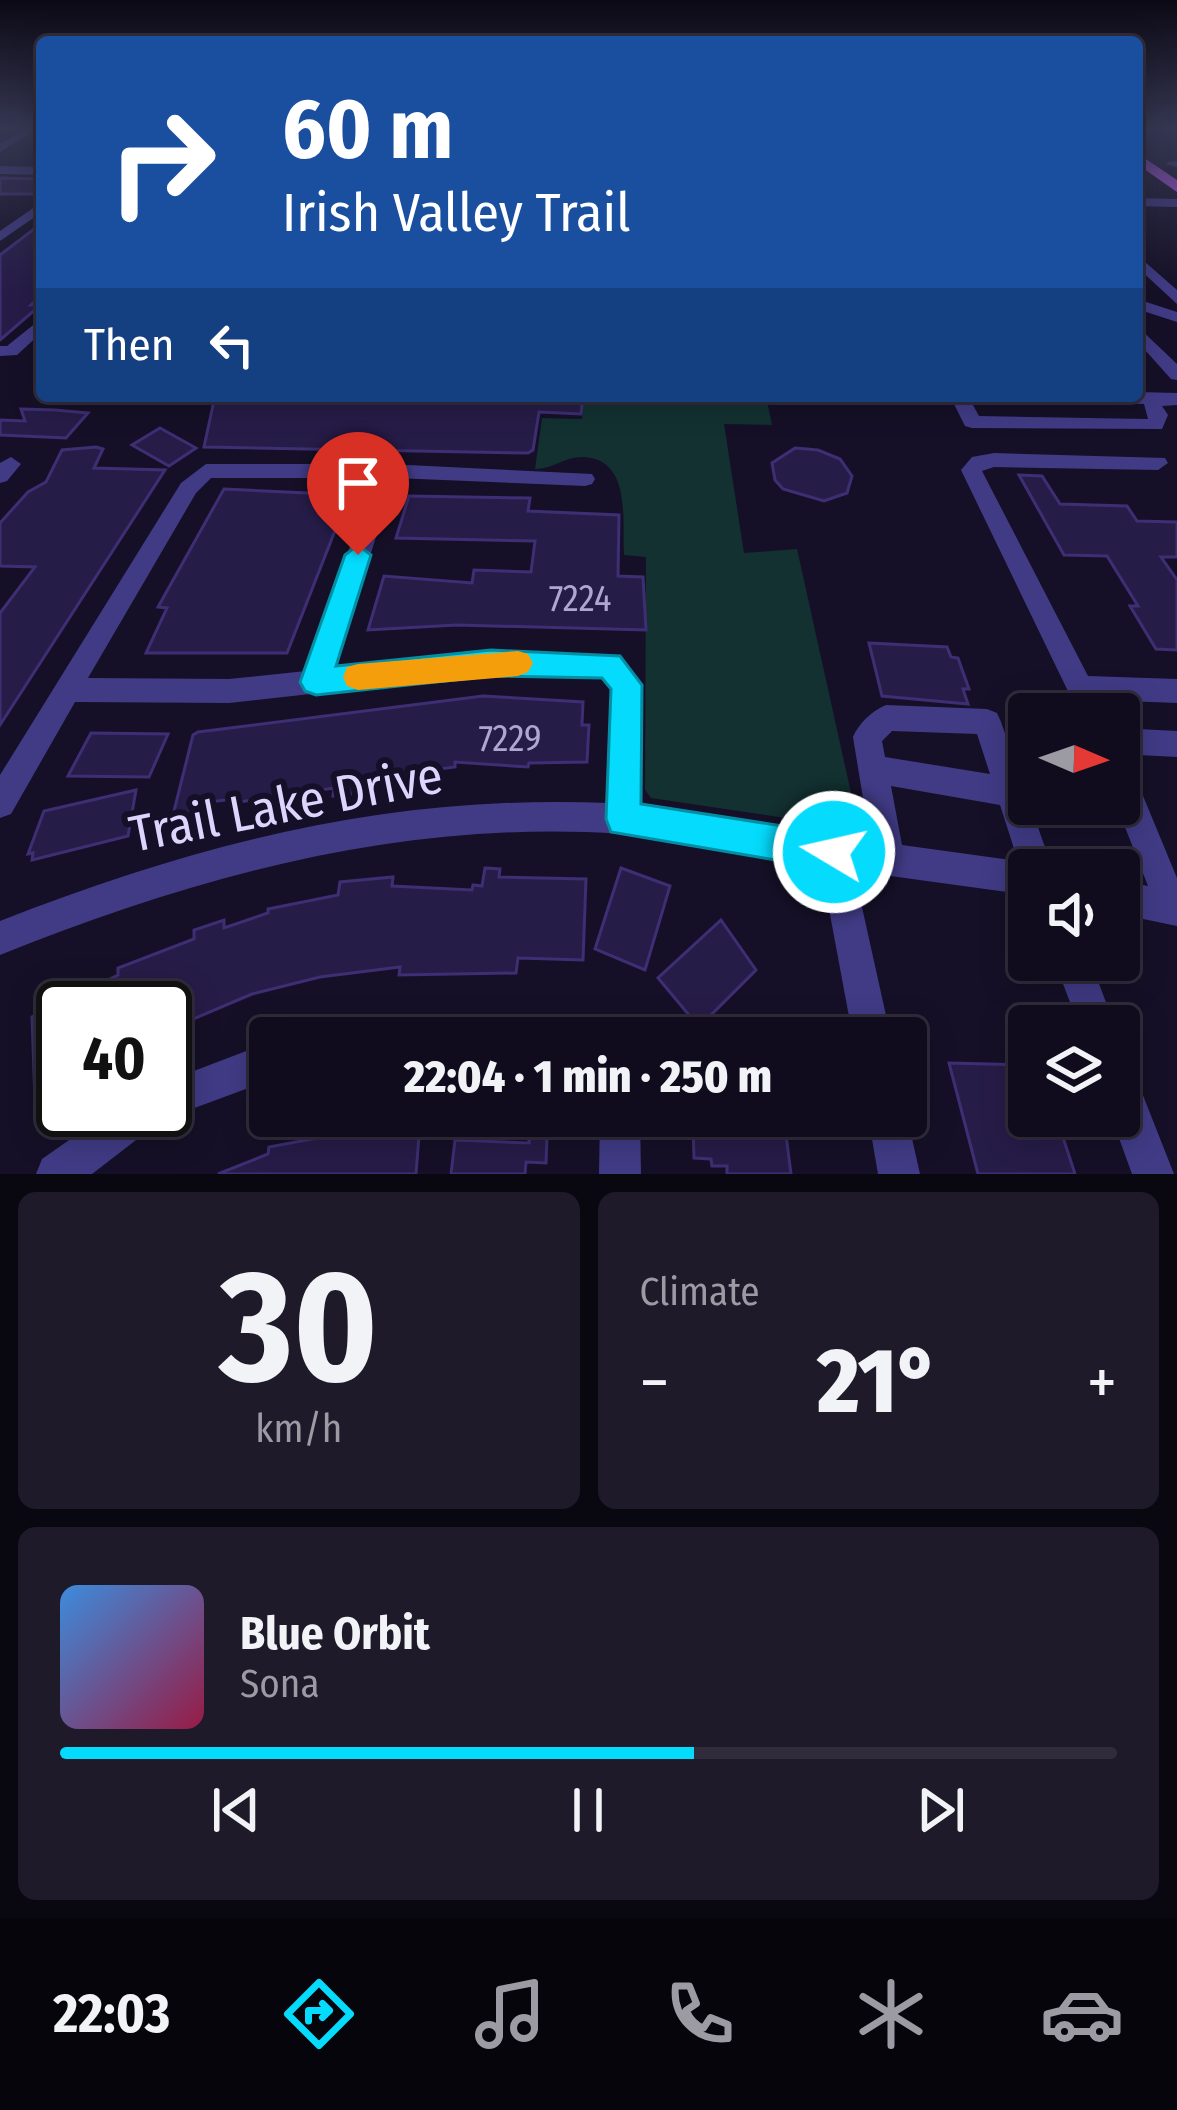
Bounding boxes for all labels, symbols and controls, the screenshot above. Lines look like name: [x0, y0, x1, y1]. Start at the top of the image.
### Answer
text: 60 m: [282, 79, 453, 180]
icon: right: [84, 84, 240, 240]
text: Irish Valley Trail: [282, 181, 630, 245]
icon: left: [199, 312, 265, 378]
text: Then: [84, 318, 175, 372]
pin: [307, 432, 409, 555]
icon: arrive: [325, 450, 391, 516]
house number: 7224: [549, 577, 611, 621]
north arrow: [1008, 693, 1140, 825]
map controls: [1008, 693, 1140, 1137]
house number: 7229: [478, 717, 542, 761]
street label: Trail Lake Drive: [124, 744, 448, 866]
position arrow: [771, 789, 897, 915]
button: sound: [1008, 849, 1140, 981]
speed limit sign: 40: [36, 981, 192, 1137]
button: layers: [1008, 1005, 1140, 1137]
text: 22:04 · 1 min · 250 m: [404, 1050, 772, 1104]
text: 30: [219, 1234, 378, 1421]
text: Climate: [640, 1269, 760, 1315]
text: 21°: [817, 1328, 939, 1436]
text: −: [640, 1343, 669, 1422]
text: +: [1087, 1343, 1117, 1422]
text: km/h: [255, 1406, 342, 1452]
text: Blue Orbit: [240, 1607, 430, 1661]
text: Sona: [240, 1661, 320, 1707]
icon: previous: [203, 1777, 269, 1843]
icon: pause: [555, 1777, 621, 1843]
icon: next: [908, 1777, 974, 1843]
icon: directions: [277, 1972, 361, 2056]
icon: music: [468, 1972, 552, 2056]
icon: phone: [658, 1972, 742, 2056]
icon: climate: [849, 1972, 933, 2056]
icon: car: [1040, 1972, 1124, 2056]
text: 22:03: [53, 1982, 170, 2046]

